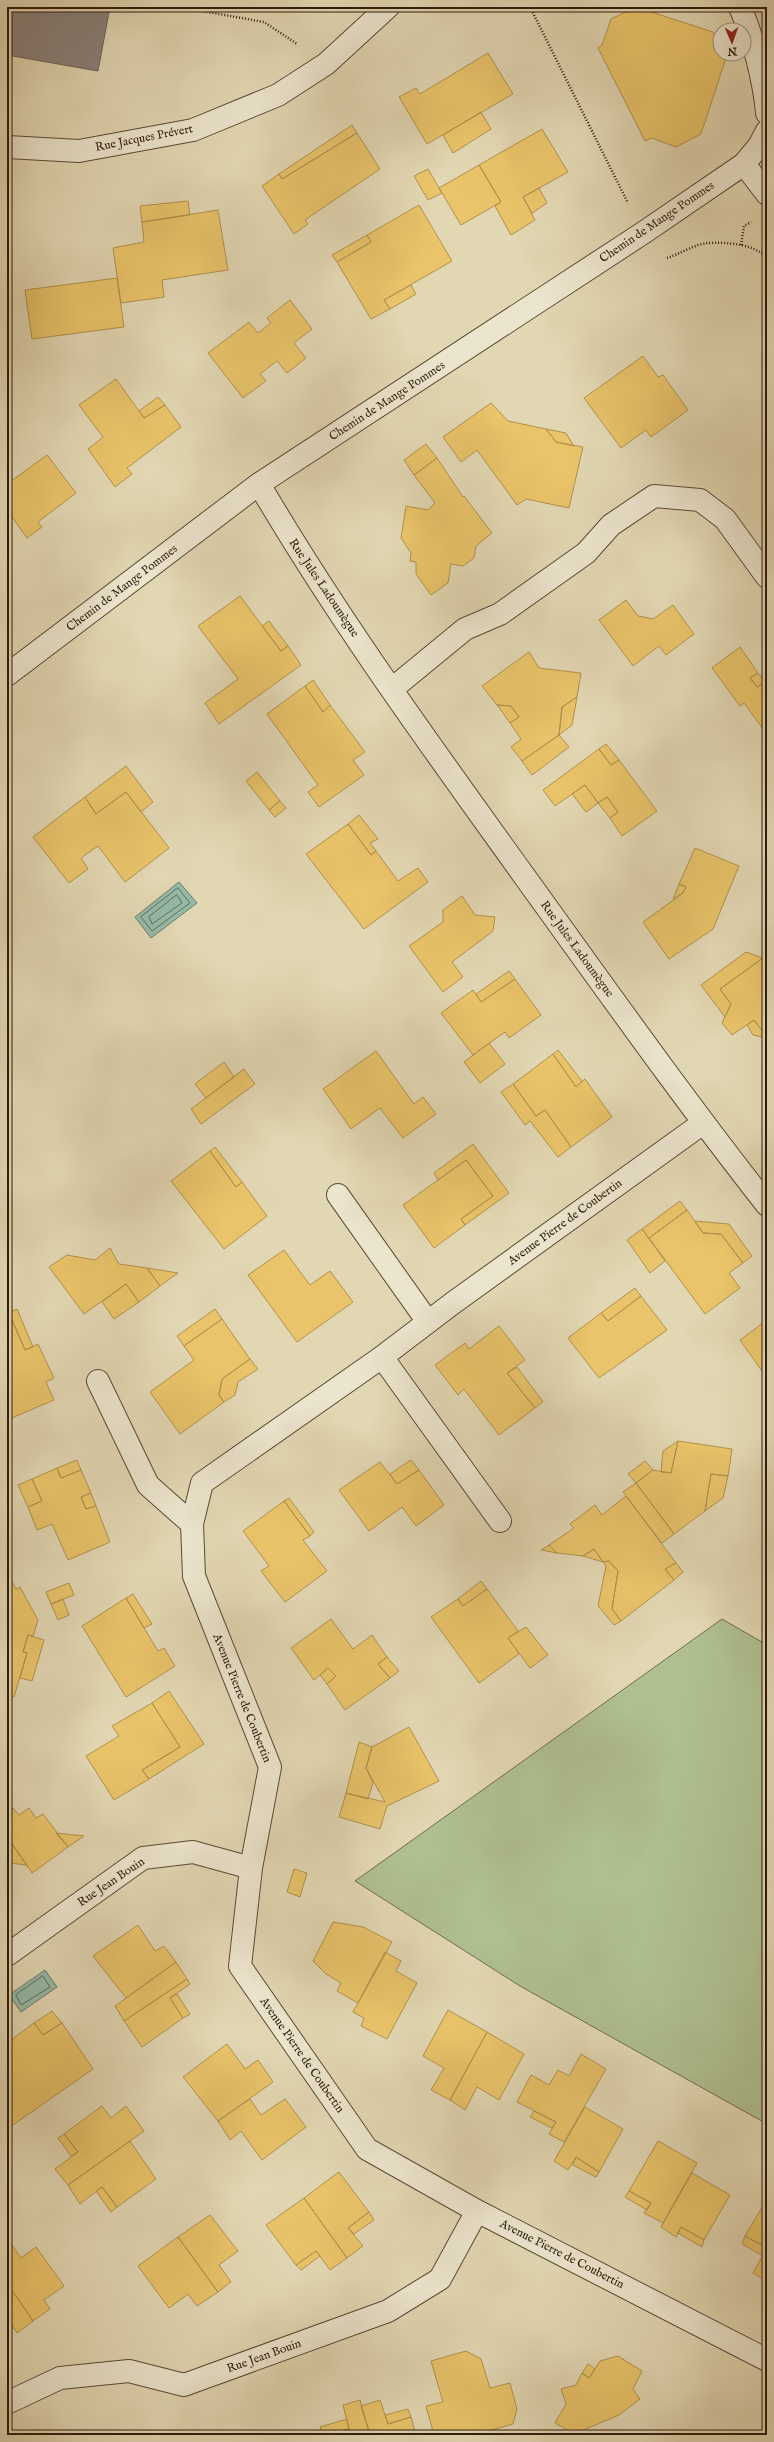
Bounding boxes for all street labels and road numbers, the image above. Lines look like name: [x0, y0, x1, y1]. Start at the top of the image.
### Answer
street label: Rue Jacques Prévert: [94, 121, 194, 156]
street label: Chemin de Mange Pommes: [597, 178, 717, 266]
street label: Chemin de Mange Pommes: [326, 358, 448, 444]
street label: Rue Jules Ladoumègue: [285, 536, 363, 641]
street label: Chemin de Mange Pommes: [63, 541, 181, 635]
street label: Rue Jules Ladoumègue: [536, 898, 617, 1001]
street label: Avenue Pierre de Coubertin: [504, 1175, 626, 1269]
street label: Avenue Pierre de Coubertin: [209, 1630, 275, 1765]
street label: Rue Jean Bouin: [75, 1854, 149, 1911]
street label: Avenue Pierre de Coubertin: [256, 1994, 348, 2116]
street label: Avenue Pierre de Coubertin: [496, 2216, 627, 2292]
street label: Rue Jean Bouin: [225, 2335, 304, 2377]

